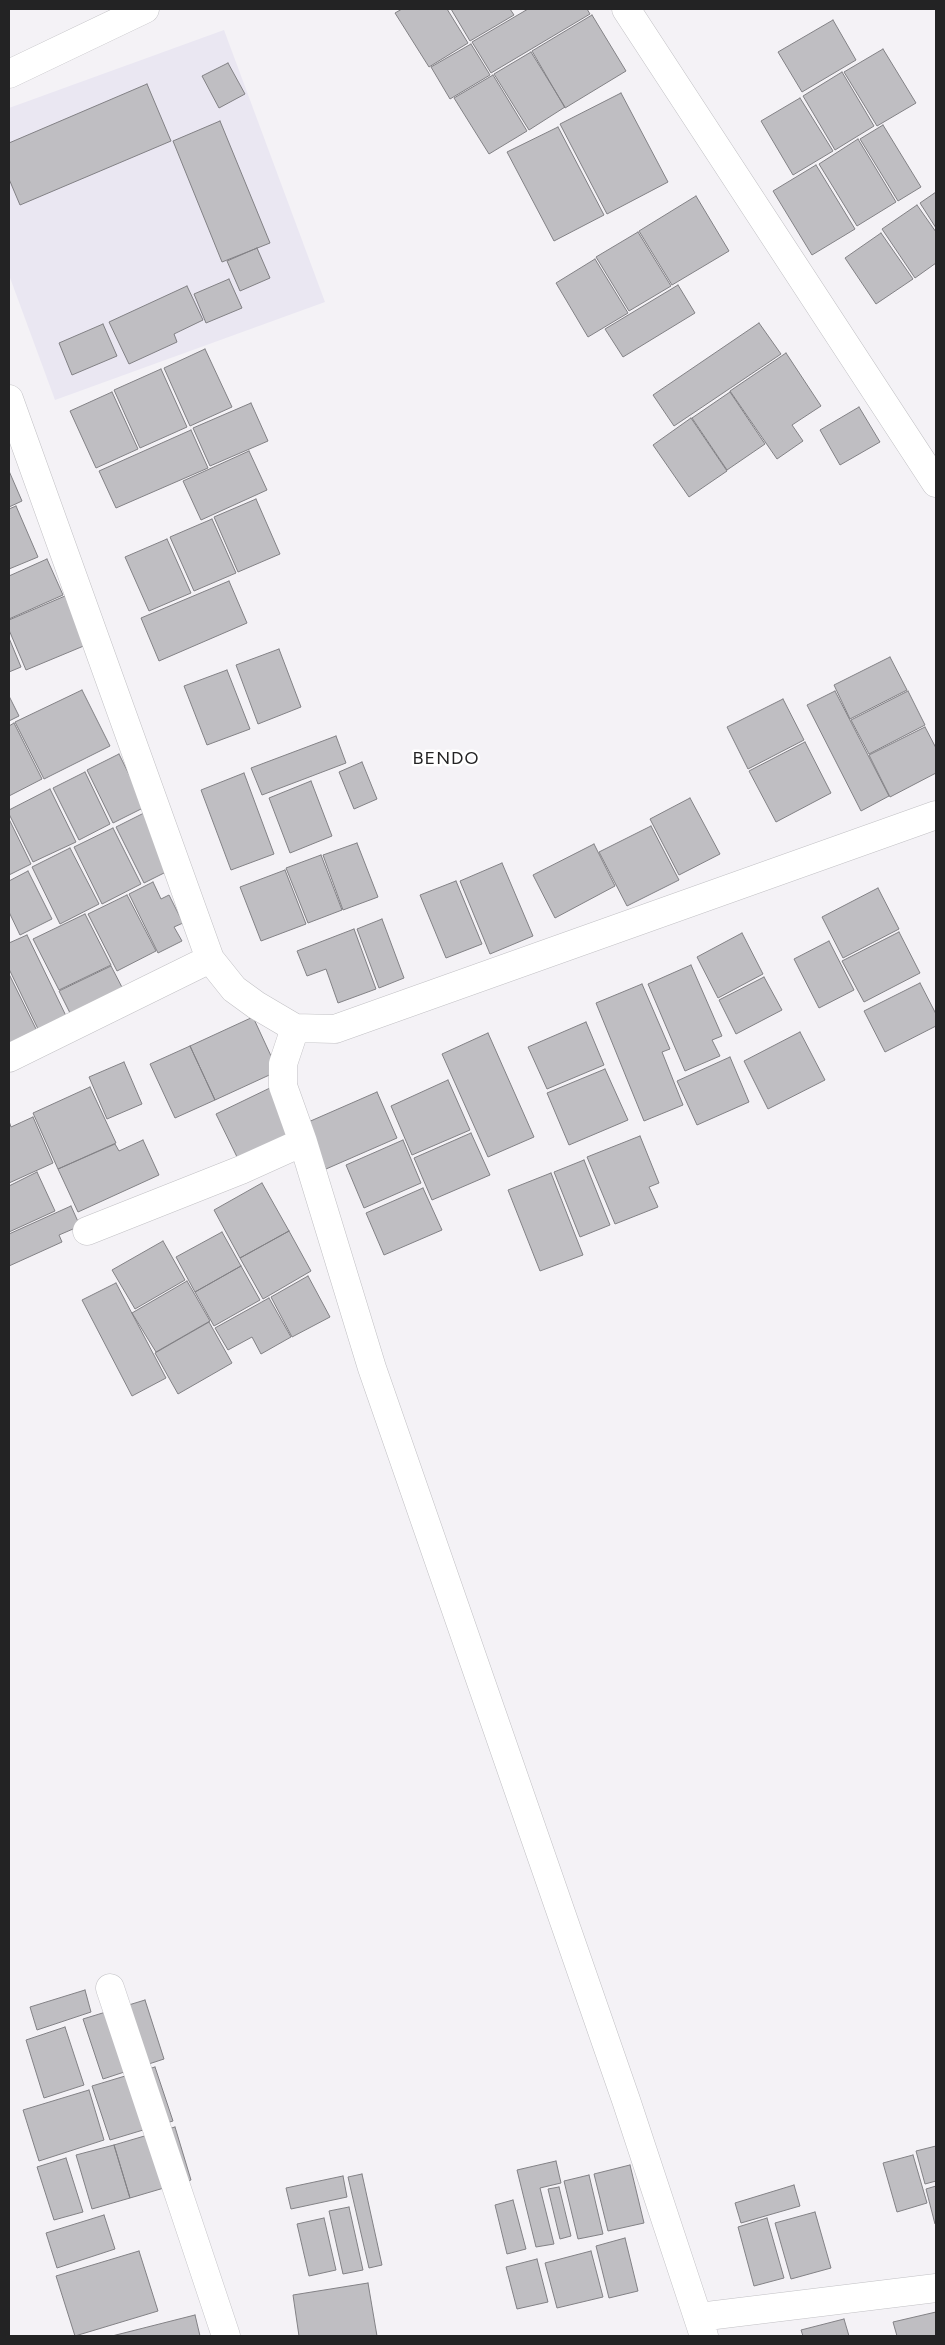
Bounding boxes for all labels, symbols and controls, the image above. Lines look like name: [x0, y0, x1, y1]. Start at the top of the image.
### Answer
district label: BENDO: [412, 748, 480, 770]

